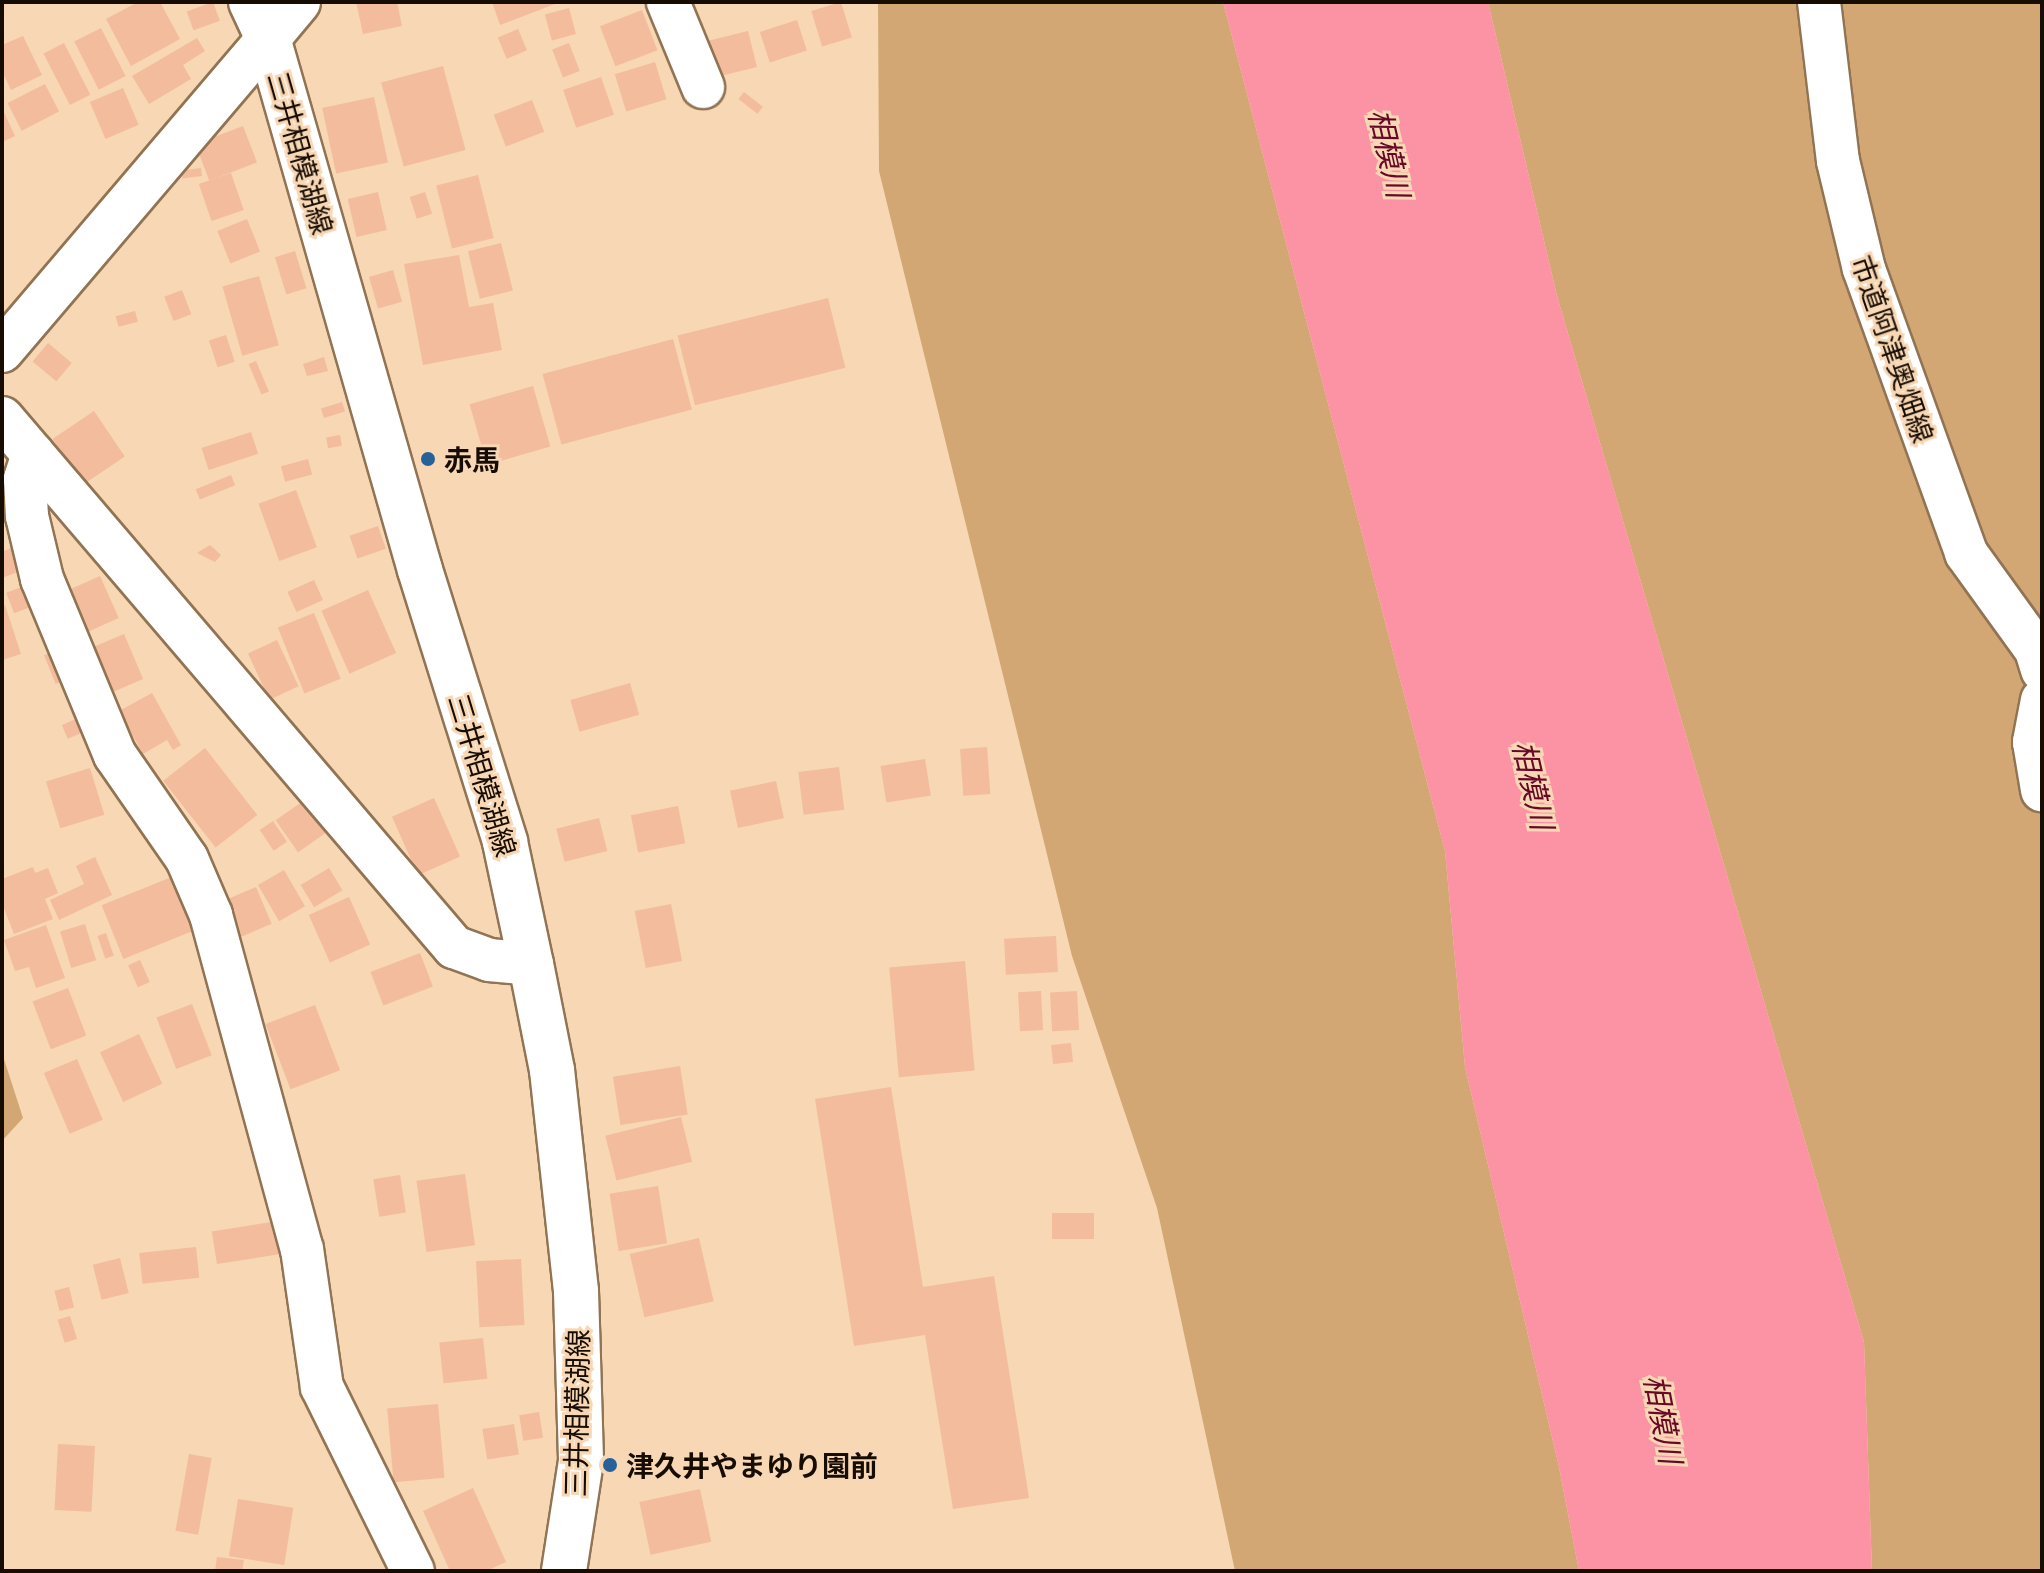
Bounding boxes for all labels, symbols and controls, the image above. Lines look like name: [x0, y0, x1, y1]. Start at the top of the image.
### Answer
street label: 三井相模湖線: [262, 68, 340, 238]
water label: 相模川: [1362, 105, 1418, 201]
street label: 市道阿津奥畑線: [1845, 251, 1941, 447]
place label: 赤馬: [444, 442, 500, 476]
marker: 赤馬: [419, 450, 437, 468]
street label: 三井相模湖線: [442, 690, 524, 860]
water label: 相模川: [1506, 737, 1562, 833]
street label: 三井相模湖線: [558, 1329, 594, 1497]
water label: 相模川: [1638, 1371, 1690, 1467]
place label: 津久井やまゆり園前: [626, 1448, 878, 1482]
marker: 津久井やまゆり園前: [601, 1456, 619, 1474]

